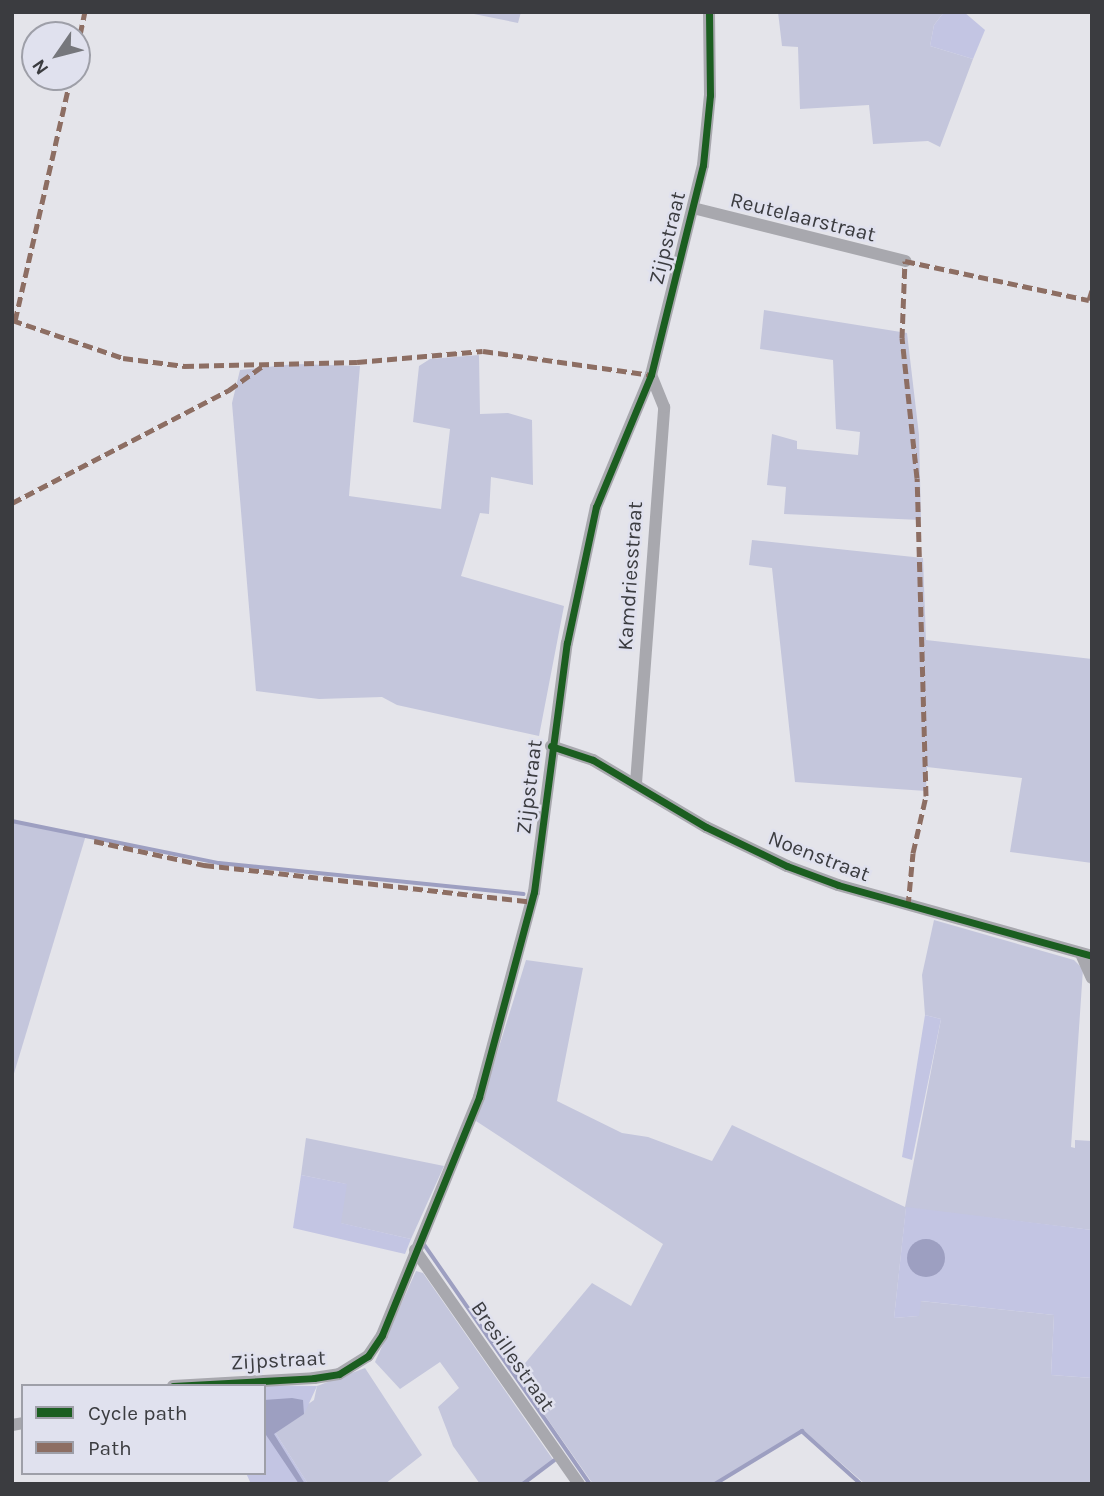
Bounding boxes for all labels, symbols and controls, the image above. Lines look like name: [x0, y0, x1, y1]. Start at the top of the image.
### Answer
north arrow: [21, 21, 91, 91]
text: N: [28, 55, 53, 79]
street label: Reutelaarstraat: [728, 187, 878, 247]
street label: Zijpstraat: [643, 189, 691, 287]
street label: Kamdriesstraat: [612, 500, 648, 652]
street label: Zijpstraat: [511, 738, 547, 836]
street label: Noenstraat: [765, 825, 873, 887]
street label: Bresillestraat: [466, 1296, 560, 1416]
street label: Zijpstraat: [230, 1345, 326, 1375]
legend: [21, 1384, 266, 1475]
text: Cycle path: [88, 1401, 188, 1425]
text: Path: [88, 1436, 132, 1460]

